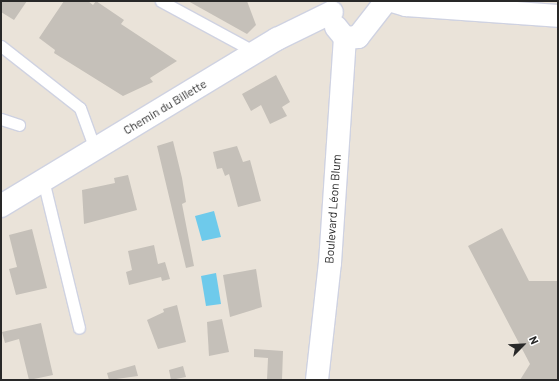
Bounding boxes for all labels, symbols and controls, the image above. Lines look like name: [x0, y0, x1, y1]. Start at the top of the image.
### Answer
street label: Chemin du Billette: [121, 76, 209, 138]
street label: Boulevard Léon Blum: [322, 154, 344, 264]
north arrow: [503, 325, 543, 365]
text: N: [527, 334, 542, 346]

